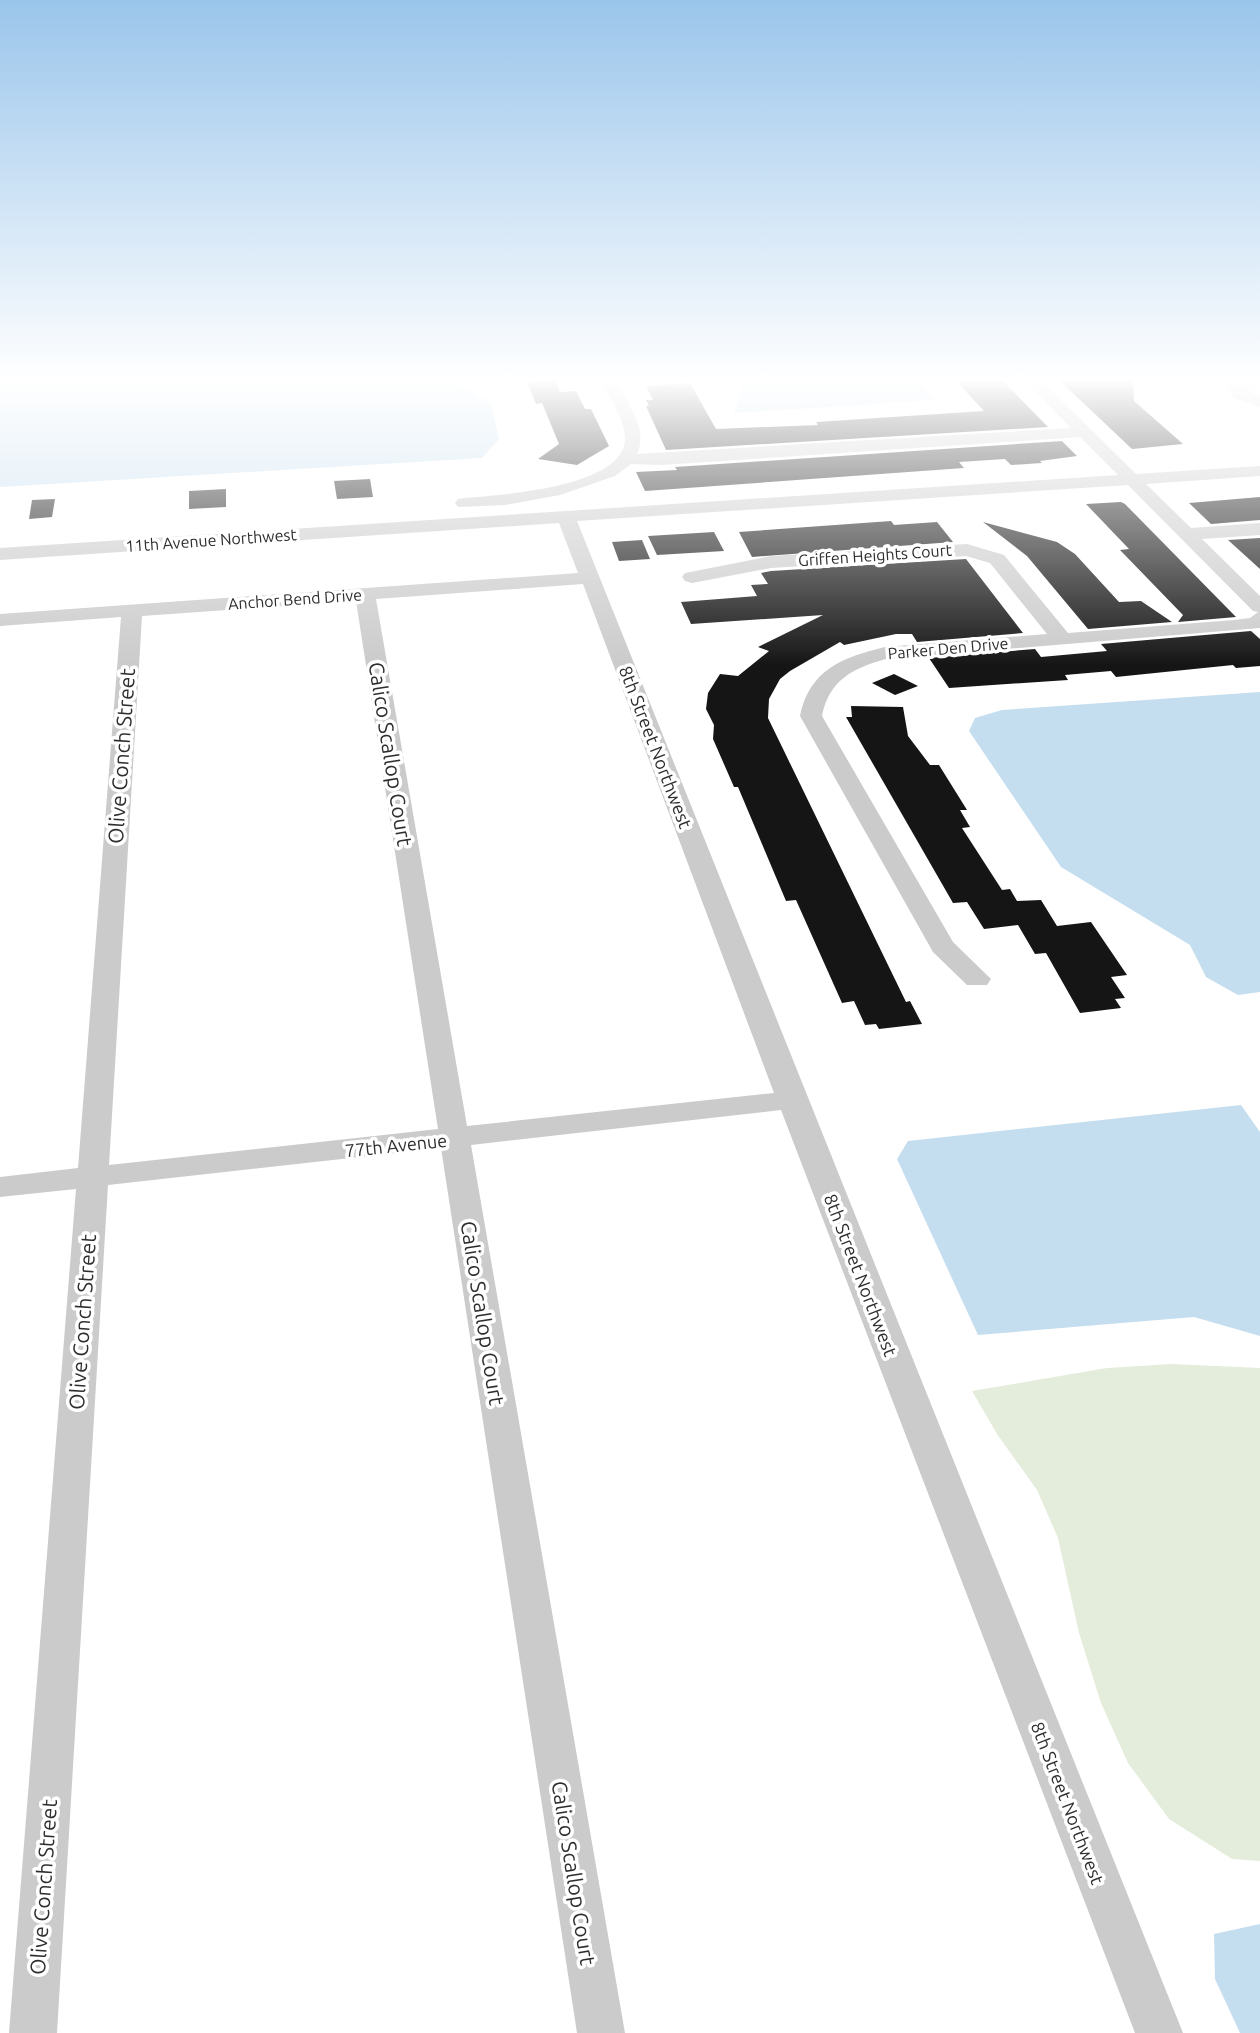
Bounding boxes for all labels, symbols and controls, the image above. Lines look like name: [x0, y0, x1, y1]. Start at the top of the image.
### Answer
street label: 11th Avenue Northwest: [125, 525, 298, 555]
street label: Griffen Heights Court: [797, 541, 953, 569]
street label: Anchor Bend Drive: [227, 585, 363, 613]
street label: Parker Den Drive: [887, 634, 1009, 662]
street label: Calico Scallop Court: [365, 660, 417, 848]
street label: 8th Street Northwest: [616, 663, 696, 831]
street label: Olive Conch Street: [103, 667, 139, 845]
street label: 77th Avenue: [344, 1130, 448, 1160]
street label: 8th Street Northwest: [821, 1191, 901, 1359]
street label: Calico Scallop Court: [457, 1219, 509, 1407]
street label: Olive Conch Street: [64, 1233, 100, 1411]
street label: 8th Street Northwest: [1028, 1719, 1108, 1887]
street label: Calico Scallop Court: [548, 1779, 600, 1967]
street label: Olive Conch Street: [25, 1798, 61, 1976]

